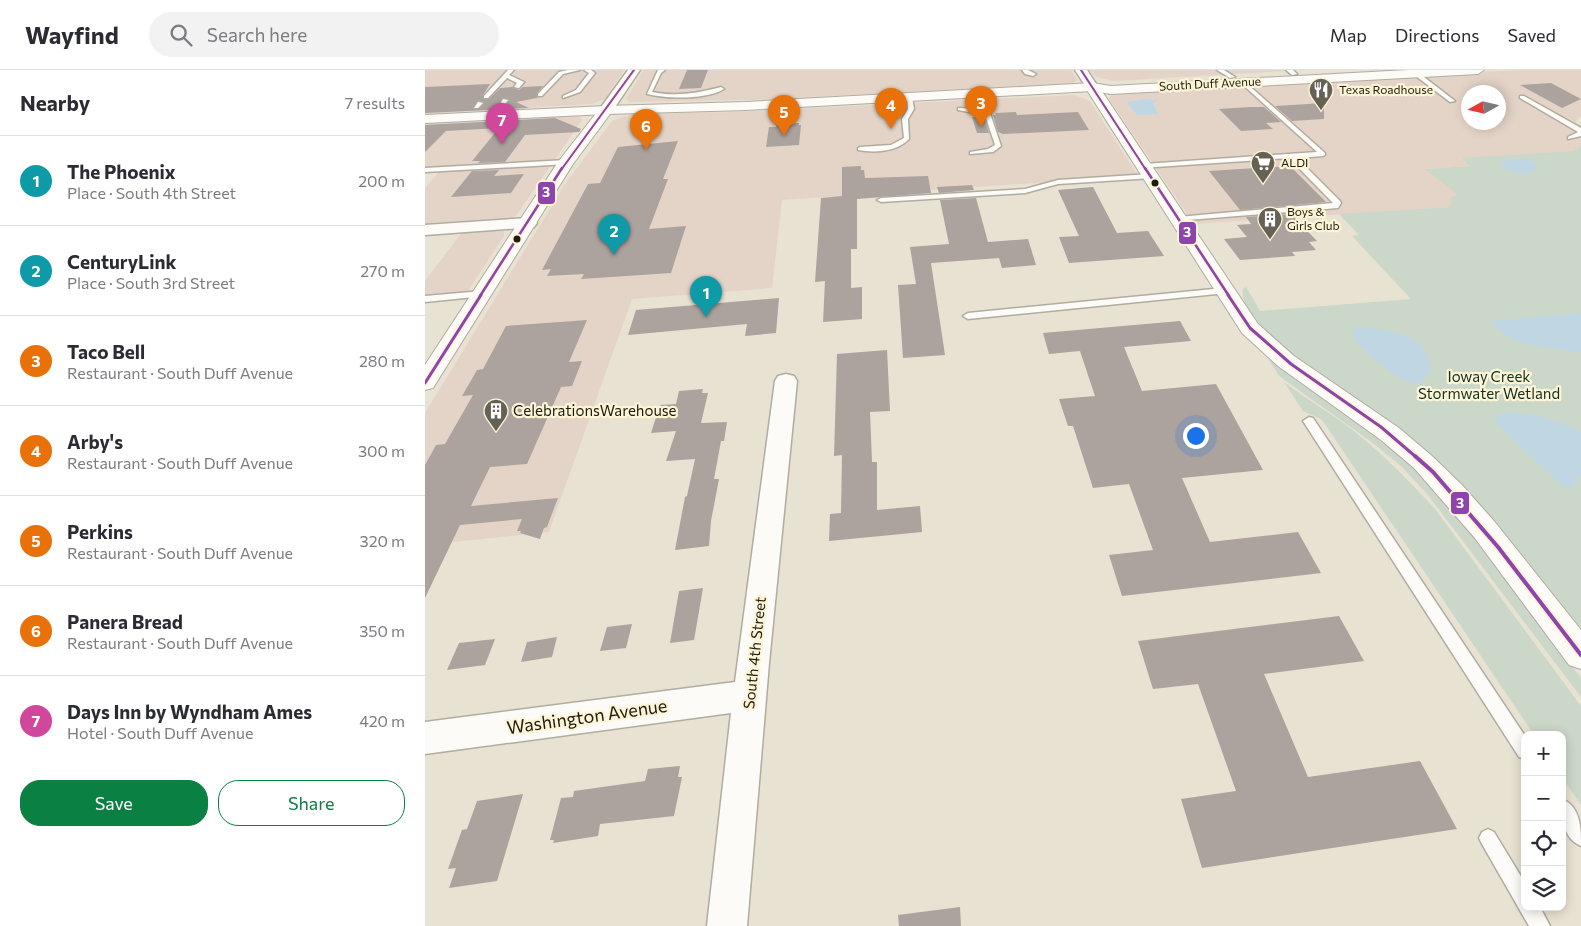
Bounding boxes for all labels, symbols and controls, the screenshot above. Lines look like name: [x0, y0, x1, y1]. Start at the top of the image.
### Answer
search box: [149, 12, 499, 57]
text: Wayfind: [25, 20, 119, 49]
icon: search: [167, 21, 195, 49]
text: Search here: [207, 23, 307, 46]
text: Map: [1330, 24, 1367, 46]
text: Directions: [1395, 24, 1479, 46]
text: Saved: [1507, 24, 1556, 46]
street label: South Duff Avenue: [1159, 73, 1261, 93]
restaurant icon: Texas Roadhouse: [1308, 77, 1334, 111]
place label: Texas Roadhouse: [1339, 82, 1433, 96]
north arrow: [1461, 85, 1506, 130]
pin: 3: [965, 86, 997, 127]
pin: 4: [875, 88, 907, 129]
text: Nearby: [20, 90, 90, 115]
text: 7 results: [345, 93, 405, 112]
pin: 5: [768, 95, 800, 136]
pin: 7: [486, 103, 518, 144]
pin: 6: [630, 109, 662, 150]
supermarket icon: ALDI: [1250, 150, 1276, 184]
place label: ALDI: [1281, 155, 1308, 169]
text: The Phoenix: [67, 160, 176, 183]
text: 1: [32, 171, 40, 190]
text: 200 m: [358, 171, 405, 190]
unlabelled marker: [1150, 178, 1160, 188]
line badge: 3: [537, 181, 556, 205]
text: Place · South 4th Street: [67, 183, 236, 202]
text: 3: [542, 183, 550, 200]
place label: Boys & Girls Club: [1287, 204, 1340, 232]
building icon: Boys & Girls Club: [1257, 206, 1283, 240]
pin: 2: [598, 214, 630, 255]
line badge: 3: [1178, 221, 1197, 245]
text: 3: [1183, 223, 1191, 240]
unlabelled marker: [512, 234, 522, 244]
text: CenturyLink: [67, 250, 176, 273]
text: 2: [31, 261, 41, 280]
text: 270 m: [360, 261, 405, 280]
text: Place · South 3rd Street: [67, 273, 235, 292]
pin: 1: [690, 276, 722, 317]
text: Taco Bell: [67, 340, 145, 363]
text: 3: [31, 351, 41, 370]
text: 280 m: [359, 351, 405, 370]
text: Restaurant · South Duff Avenue: [67, 363, 293, 382]
park label: Ioway Creek Stormwater Wetland: [1418, 367, 1560, 402]
building icon: CelebrationsWarehouse: [483, 398, 509, 432]
place label: CelebrationsWarehouse: [513, 401, 677, 419]
your location: [1183, 423, 1209, 449]
text: Arby's: [67, 430, 123, 453]
text: 4: [31, 441, 41, 460]
text: 300 m: [358, 441, 405, 460]
text: Restaurant · South Duff Avenue: [67, 453, 293, 472]
line badge: 3: [1450, 491, 1470, 515]
text: 3: [1456, 494, 1464, 511]
text: Perkins: [67, 520, 133, 543]
text: 5: [31, 531, 41, 550]
text: 320 m: [360, 531, 405, 550]
text: Restaurant · South Duff Avenue: [67, 543, 293, 562]
street label: South 4th Street: [739, 596, 769, 710]
text: Panera Bread: [67, 610, 183, 633]
text: 6: [31, 621, 41, 640]
text: 350 m: [359, 621, 405, 640]
text: Restaurant · South Duff Avenue: [67, 633, 293, 652]
street label: Washington Avenue: [505, 694, 669, 738]
text: Days Inn by Wyndham Ames: [67, 700, 312, 723]
text: 7: [32, 711, 40, 730]
text: 420 m: [359, 711, 405, 730]
text: Hotel · South Duff Avenue: [67, 723, 253, 742]
map controls: [1521, 731, 1566, 911]
button: +: [1521, 731, 1566, 776]
button: −: [1521, 776, 1566, 821]
button: Save: [20, 780, 208, 826]
button: Share: [218, 780, 405, 826]
button: locate: [1521, 821, 1566, 866]
button: layers: [1521, 866, 1566, 911]

